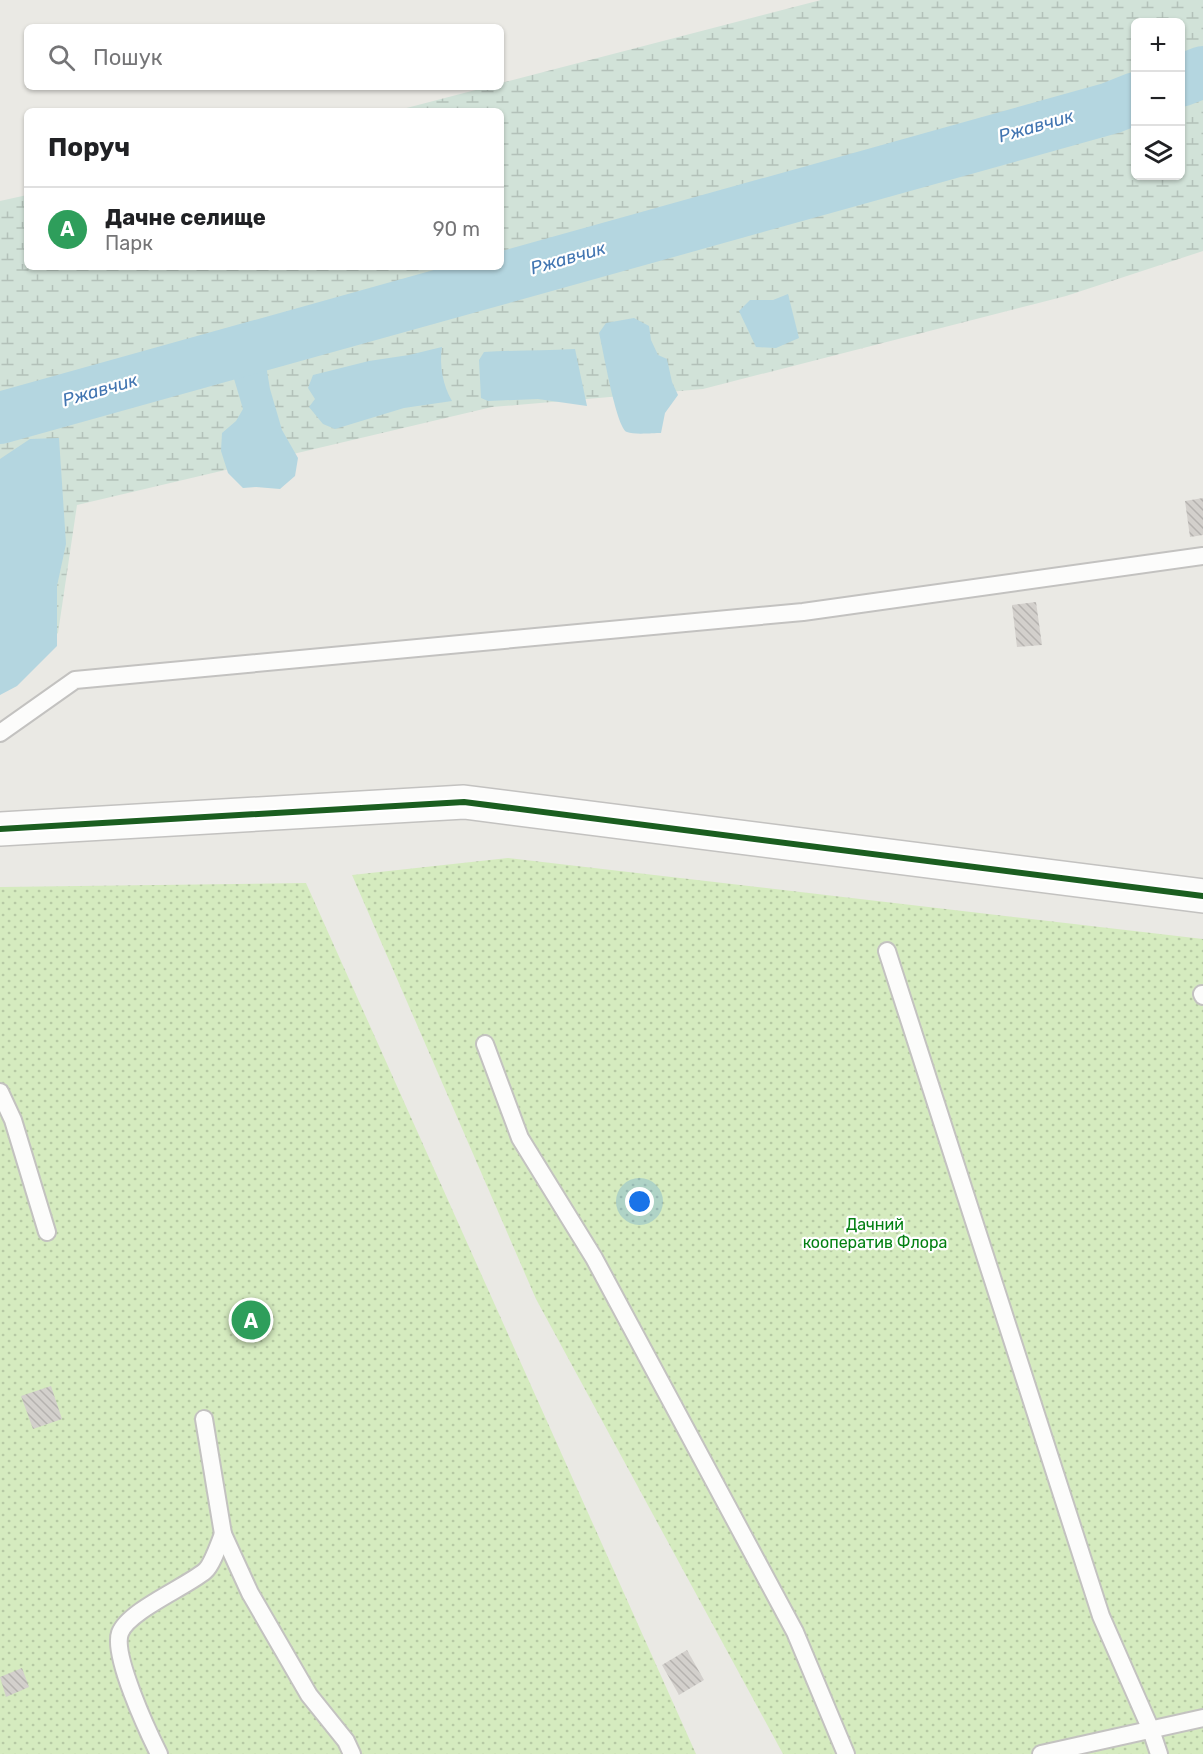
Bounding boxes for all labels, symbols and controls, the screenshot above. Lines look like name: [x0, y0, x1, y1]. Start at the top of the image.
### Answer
map controls: [1131, 18, 1185, 180]
button: +: [1131, 18, 1185, 72]
search box: [24, 24, 504, 90]
icon: search: [45, 41, 78, 74]
text: Пошук: [93, 44, 163, 71]
button: −: [1131, 72, 1185, 126]
water label: Ржавчик: [996, 105, 1077, 147]
button: layers: [1131, 126, 1185, 180]
text: Поруч: [48, 132, 130, 163]
text: Дачне селище: [105, 204, 266, 231]
text: A: [60, 217, 75, 241]
text: 90 m: [433, 217, 480, 241]
text: Парк: [105, 231, 153, 255]
water label: Ржавчик: [528, 237, 609, 279]
water label: Ржавчик: [60, 369, 141, 411]
your location: [625, 1187, 654, 1216]
park label: Дачний кооператив Флора: [803, 1215, 947, 1252]
pin: A: [232, 1298, 270, 1342]

